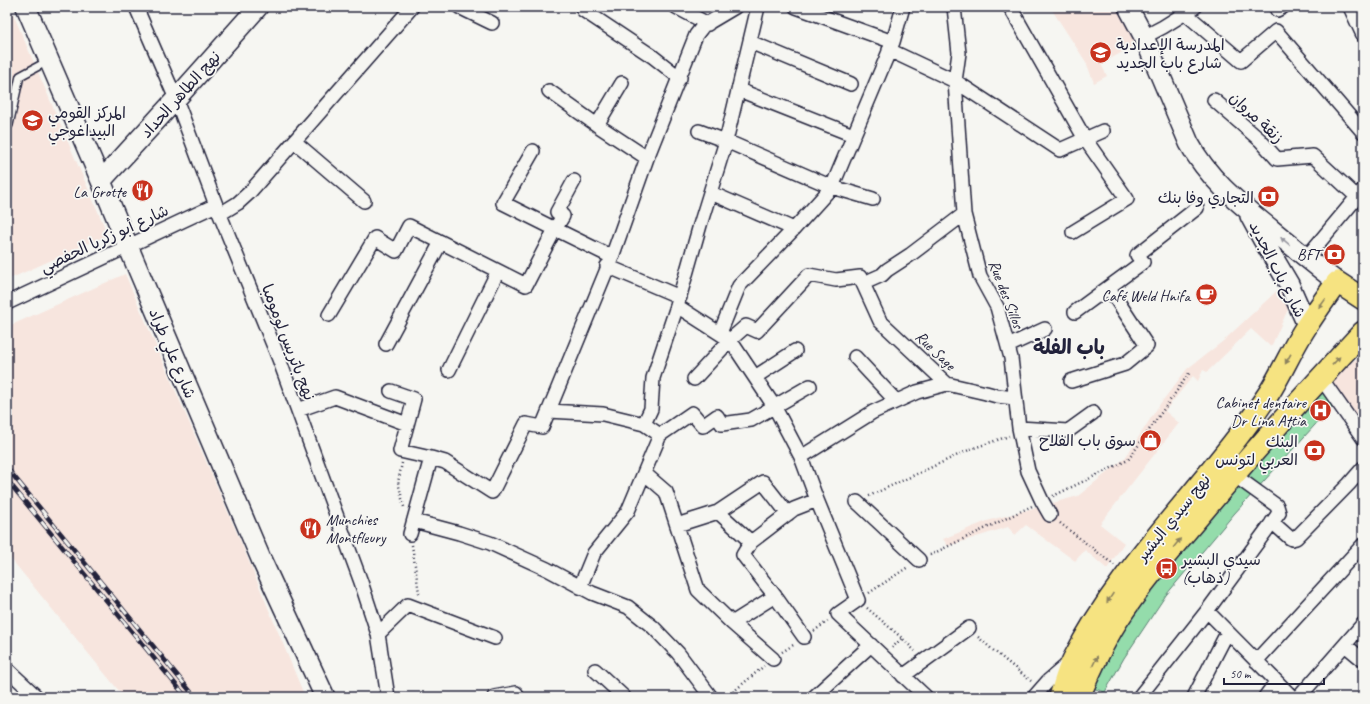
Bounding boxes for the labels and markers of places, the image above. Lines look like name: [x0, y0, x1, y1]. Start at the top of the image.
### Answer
place label: المدرسة الإعدادية شارع باب الجديد: [1116, 35, 1225, 74]
school or university icon: المدرسة الإعدادية شارع باب الجديد: [1088, 40, 1114, 66]
place label: المركز القومي البيداغوجي: [48, 103, 126, 145]
school or university icon: المركز القومي البيداغوجي: [20, 108, 46, 134]
restaurant icon: La Grotte: [129, 178, 155, 204]
place label: La Grotte: [73, 182, 128, 202]
bank icon: التجاري وفا بنك: [1256, 184, 1282, 210]
place label: التجاري وفا بنك: [1158, 188, 1254, 209]
bank icon: BFT: [1322, 241, 1348, 267]
place label: BFT: [1297, 245, 1325, 265]
cafe icon: Café Weld Hnifa: [1193, 282, 1219, 308]
place label: Café Weld Hnifa: [1101, 286, 1191, 306]
place label: Cabinet dentaire Dr Lina Attia: [1216, 393, 1308, 431]
hospital icon: Cabinet dentaire Dr Lina Attia: [1308, 398, 1334, 424]
shop icon: سوق باب الفلاح: [1138, 427, 1164, 453]
place label: سوق باب الفلاح: [1039, 431, 1136, 451]
place label: البنك العربي لتونس: [1215, 432, 1298, 474]
bank icon: البنك العربي لتونس: [1301, 437, 1327, 463]
place label: Munchies Montfleury: [326, 510, 387, 548]
restaurant icon: Munchies Montfleury: [298, 515, 324, 541]
place label: سيدي البشير (ذهاب): [1180, 550, 1261, 588]
bus stop icon: سيدي البشير (ذهاب): [1153, 555, 1179, 581]

